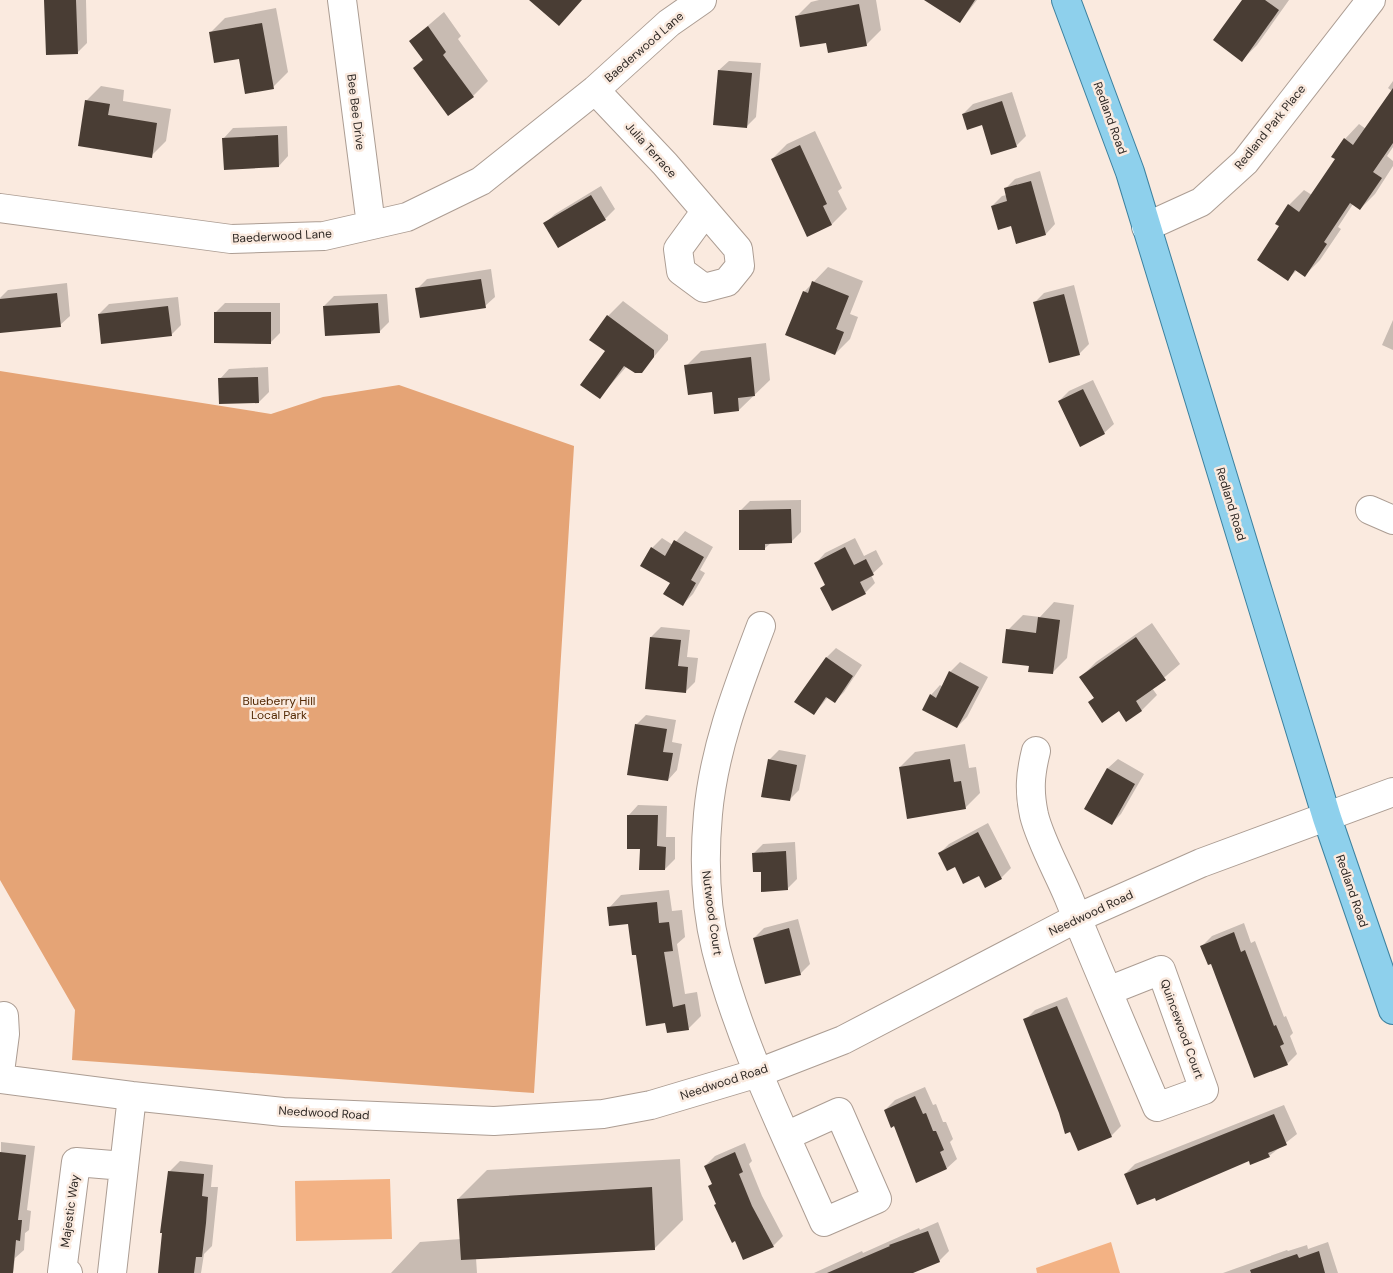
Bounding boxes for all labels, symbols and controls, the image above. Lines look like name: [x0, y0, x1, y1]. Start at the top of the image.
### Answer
street label: Baederwood Lane: [601, 8, 687, 86]
street label: Bee Bee Drive: [343, 73, 369, 151]
street label: Redland Road: [1090, 80, 1130, 156]
street label: Redland Park Place: [1231, 81, 1309, 173]
street label: Julia Terrace: [622, 119, 680, 181]
street label: Baederwood Lane: [232, 225, 332, 247]
street label: Redland Road: [1212, 465, 1250, 543]
park label: Blueberry Hill Local Park: [242, 693, 316, 723]
street label: Redland Road: [1332, 853, 1372, 929]
street label: Nutwood Court: [698, 870, 726, 957]
street label: Needwood Road: [1046, 886, 1136, 940]
street label: Quincewood Court: [1157, 977, 1208, 1081]
street label: Needwood Road: [678, 1060, 770, 1104]
street label: Needwood Road: [278, 1103, 370, 1123]
street label: Majestic Way: [57, 1173, 83, 1249]

